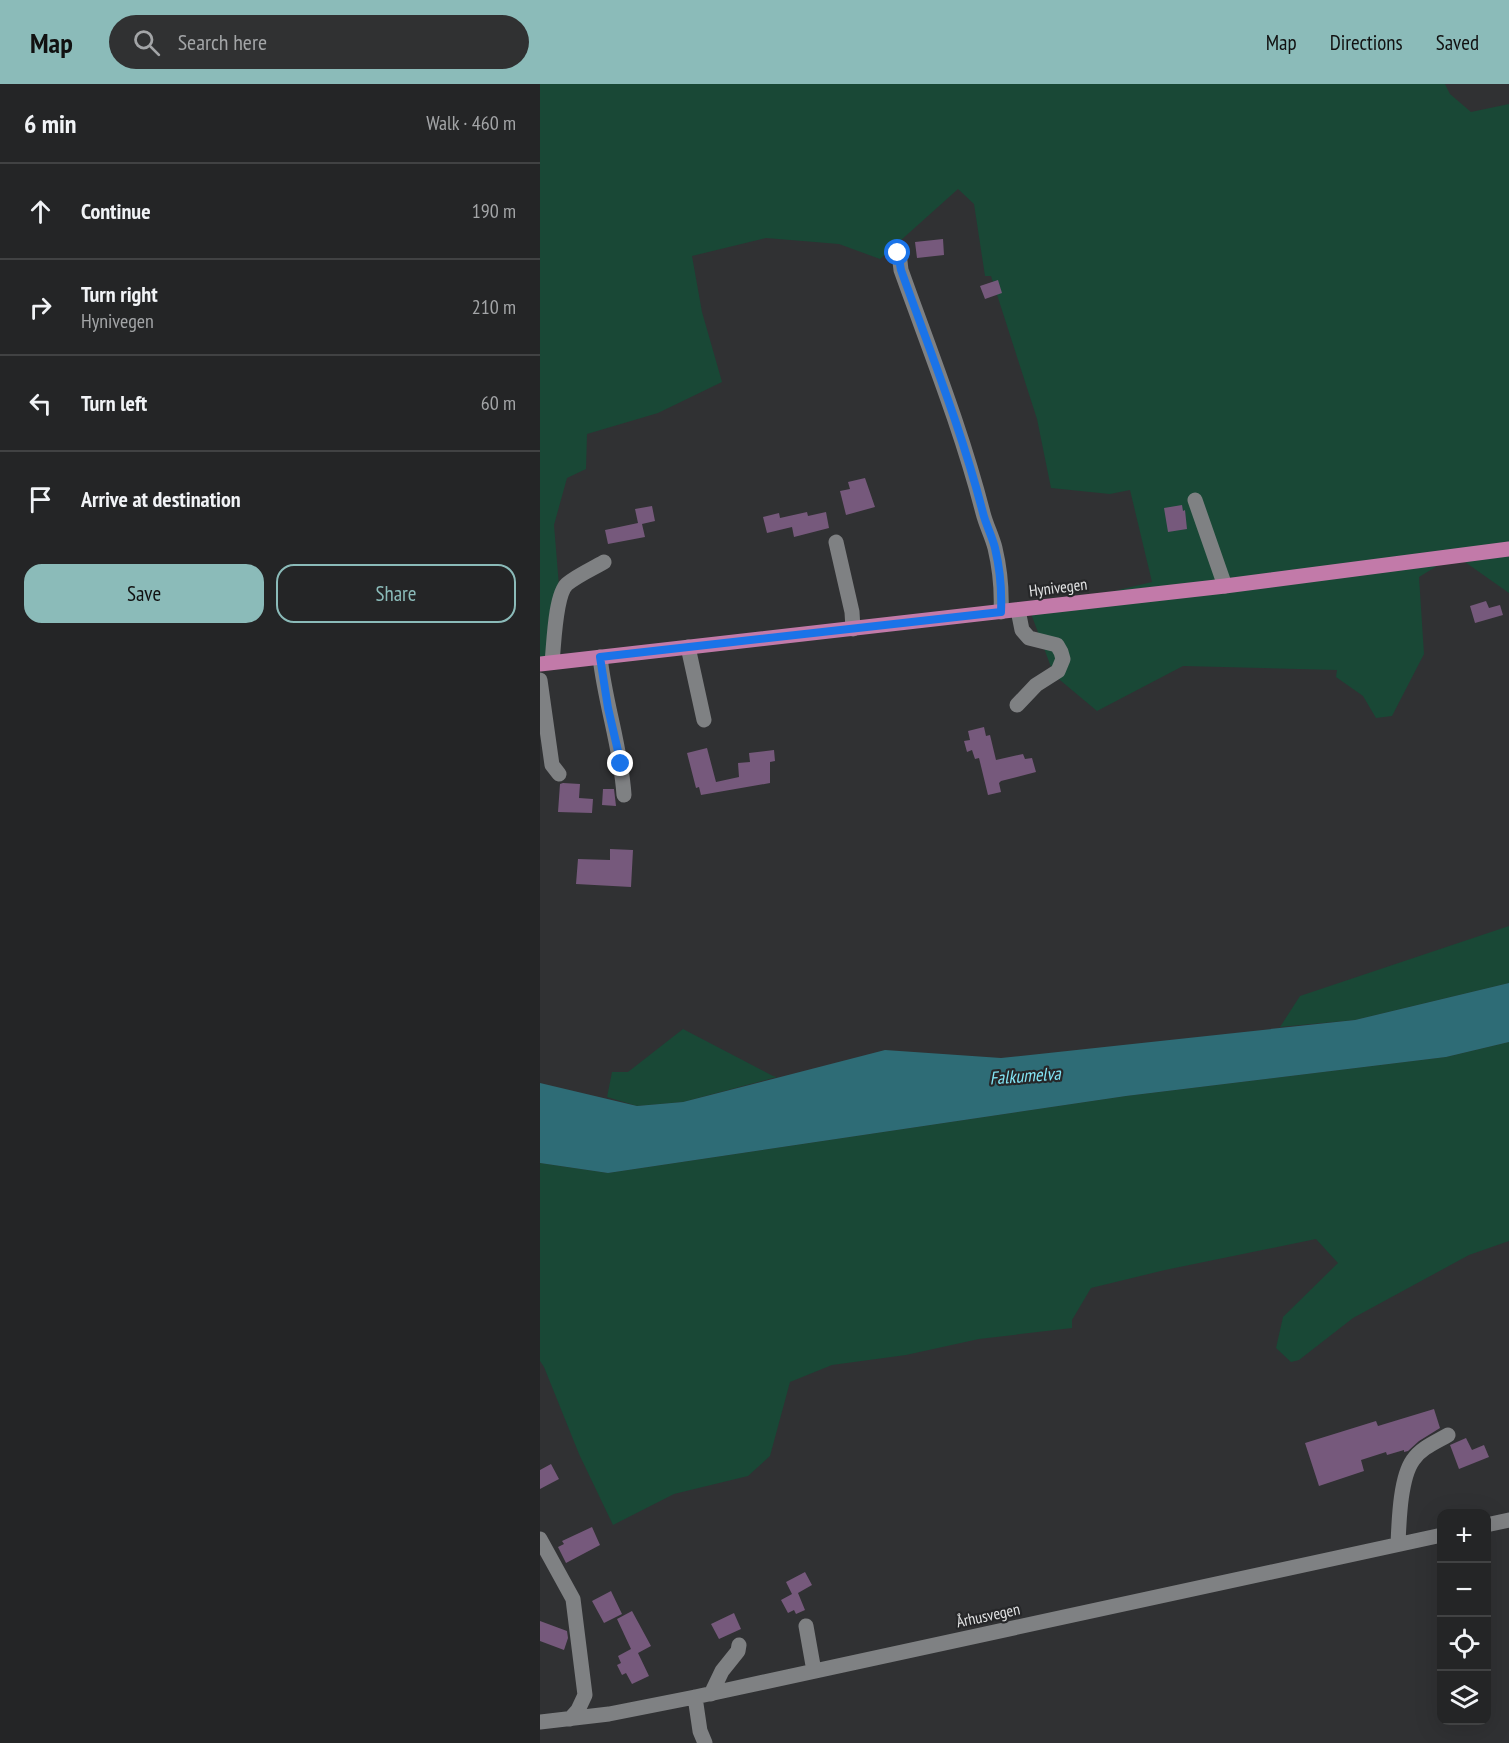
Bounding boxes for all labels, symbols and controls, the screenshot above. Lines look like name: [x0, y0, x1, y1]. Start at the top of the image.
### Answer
search box: [109, 15, 529, 69]
text: Map: [30, 24, 73, 61]
icon: search: [130, 26, 163, 59]
text: Search here: [178, 28, 267, 56]
text: Map: [1266, 29, 1297, 56]
text: Directions: [1330, 29, 1403, 56]
text: Saved: [1436, 29, 1479, 56]
text: 6 min: [24, 107, 77, 140]
text: Walk · 460 m: [426, 110, 516, 136]
icon: ahead: [24, 195, 57, 228]
text: Continue: [81, 197, 151, 225]
text: 190 m: [472, 198, 516, 224]
route start: [884, 239, 910, 265]
text: Turn right: [81, 280, 158, 308]
icon: right: [24, 291, 57, 324]
text: 210 m: [472, 294, 516, 320]
text: Hynivegen: [81, 308, 154, 334]
icon: left: [24, 387, 57, 420]
text: Turn left: [81, 389, 147, 417]
text: 60 m: [481, 390, 516, 416]
icon: arrive: [24, 483, 57, 516]
text: Arrive at destination: [81, 485, 241, 513]
button: Save: [24, 564, 264, 623]
button: Share: [276, 564, 516, 623]
street label: Hynivegen: [1028, 574, 1088, 600]
route end: [607, 750, 633, 776]
water label: Falkumelva: [989, 1061, 1062, 1089]
map controls: [1437, 1509, 1491, 1725]
button: +: [1437, 1509, 1491, 1563]
button: −: [1437, 1563, 1491, 1617]
street label: Århusvegen: [954, 1599, 1022, 1631]
button: locate: [1437, 1617, 1491, 1671]
button: layers: [1437, 1671, 1491, 1725]

